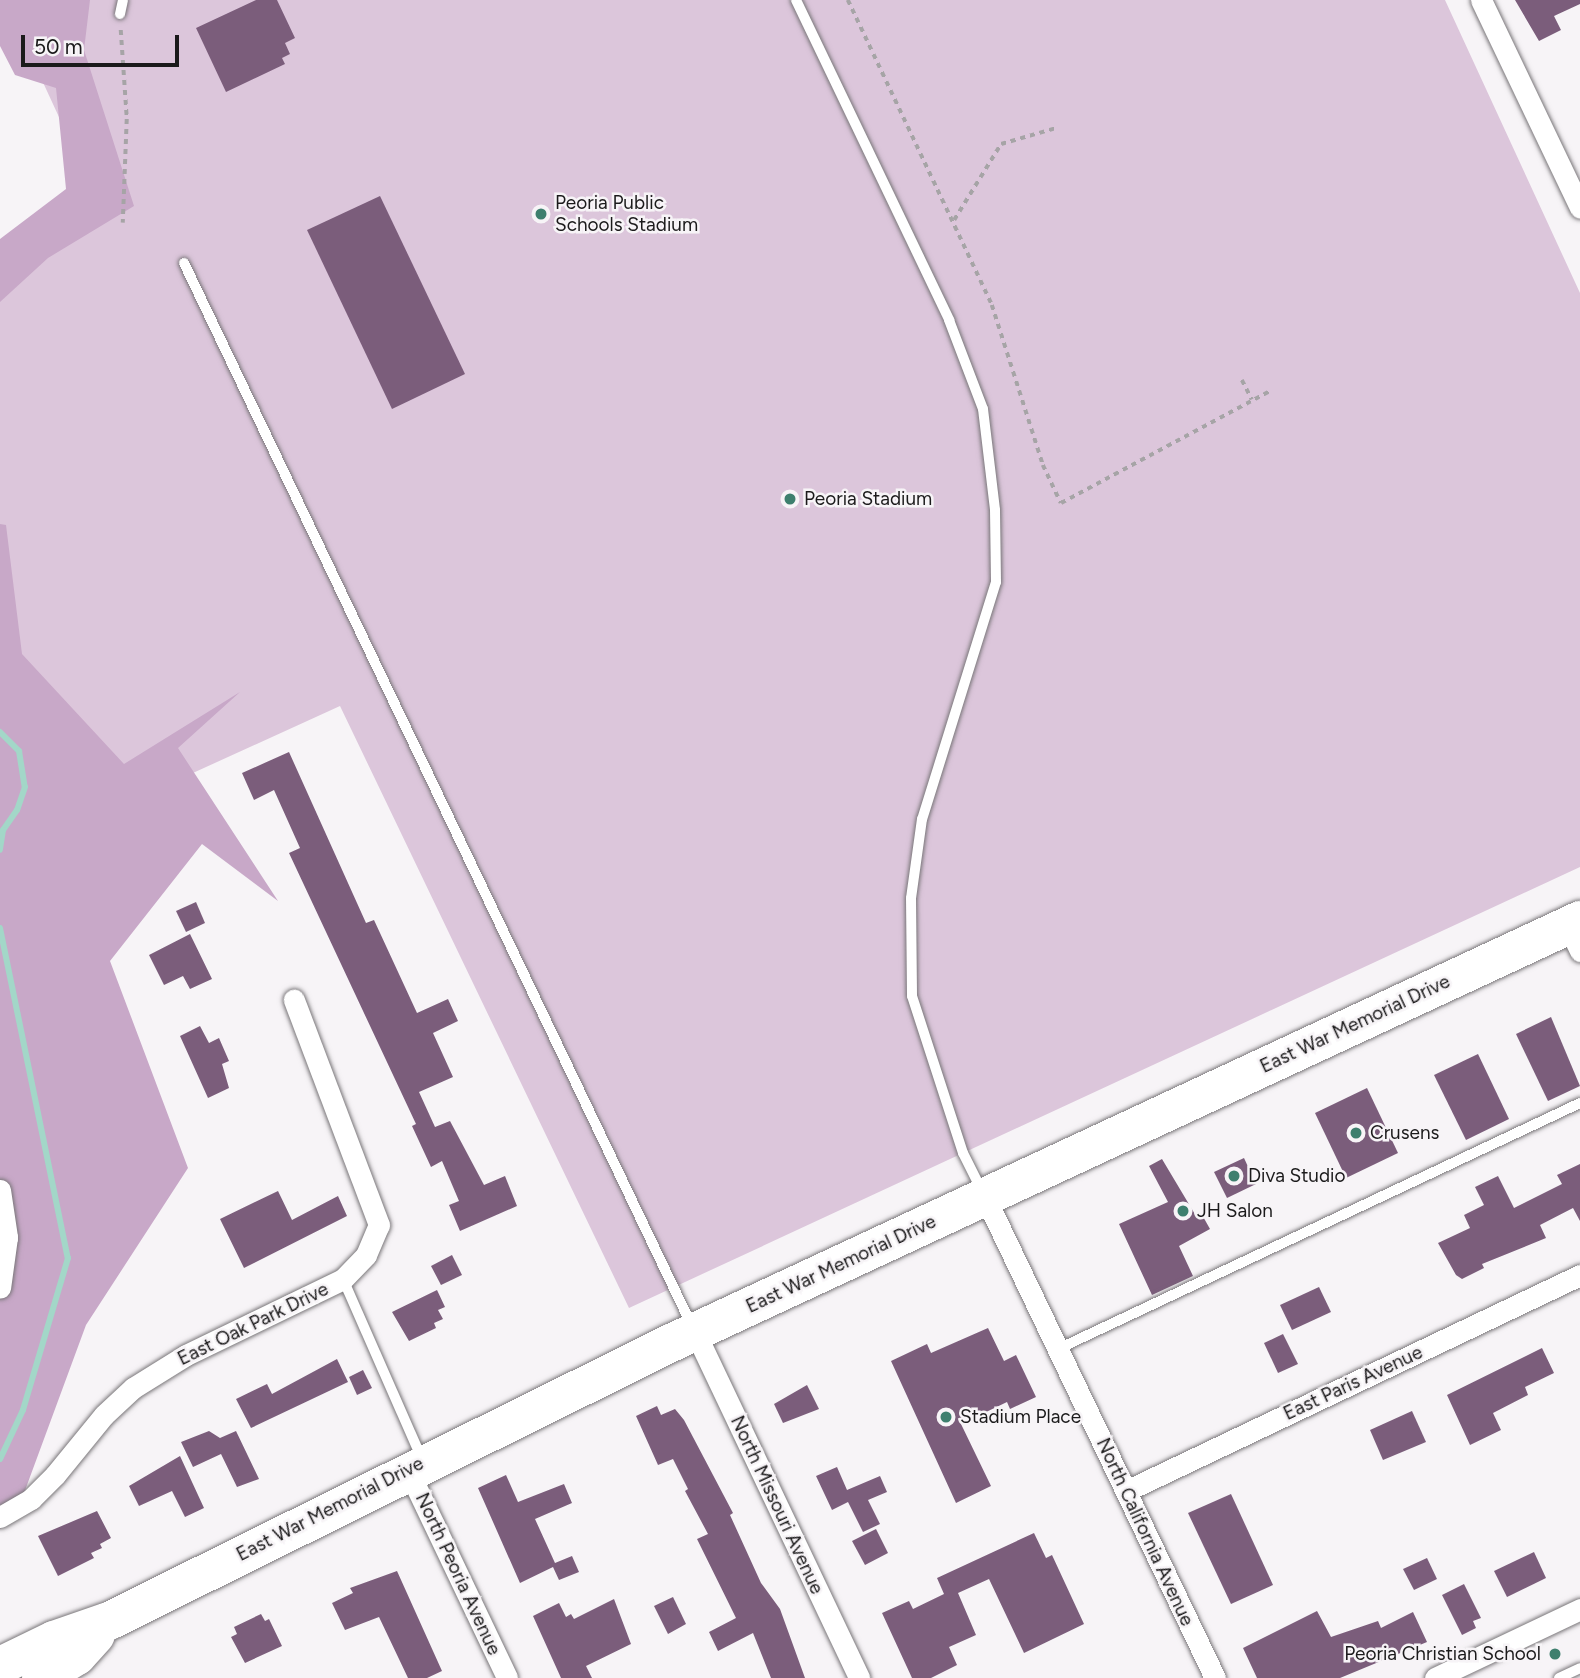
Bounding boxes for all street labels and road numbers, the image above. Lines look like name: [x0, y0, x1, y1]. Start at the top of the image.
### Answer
street label: East War Memorial Drive: [1256, 970, 1454, 1078]
street label: East War Memorial Drive: [742, 1210, 940, 1318]
street label: East Oak Park Drive: [174, 1278, 332, 1370]
street label: East Paris Avenue: [1280, 1341, 1426, 1425]
street label: North Missouri Avenue: [726, 1412, 828, 1598]
street label: North California Avenue: [1091, 1434, 1199, 1630]
street label: East War Memorial Drive: [233, 1452, 427, 1566]
street label: North Peoria Avenue: [410, 1489, 506, 1659]

